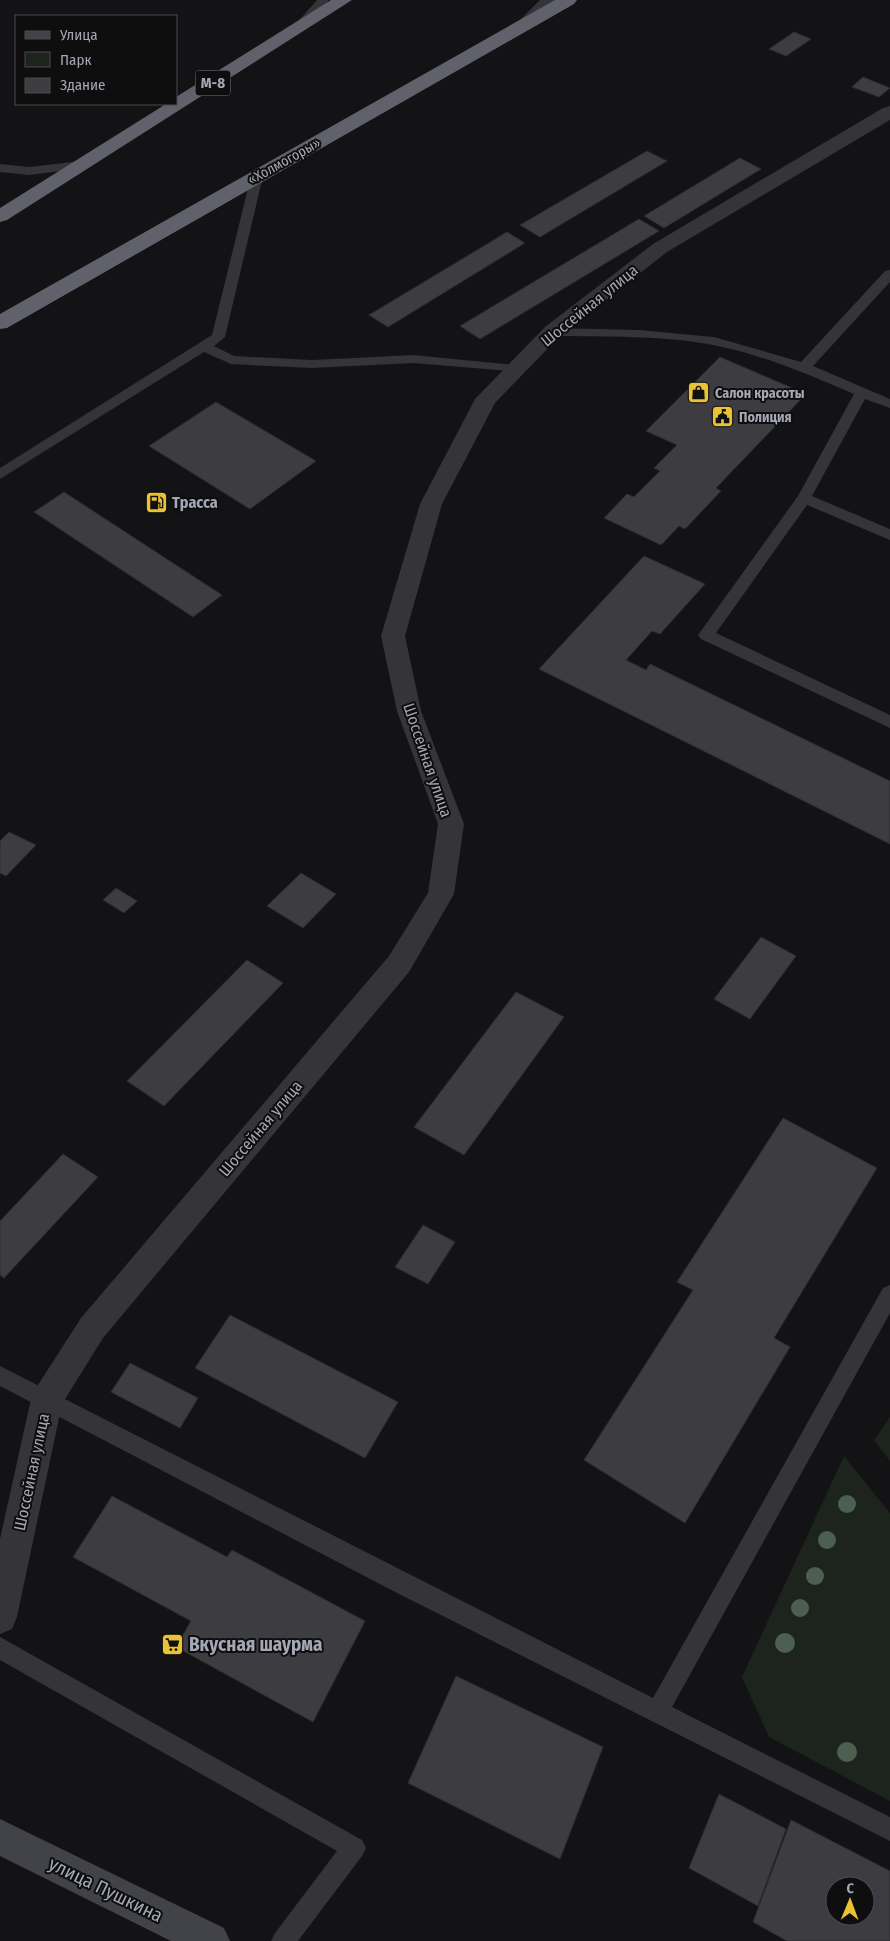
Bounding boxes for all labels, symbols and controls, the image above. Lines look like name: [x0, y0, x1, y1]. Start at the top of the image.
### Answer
legend: [15, 15, 178, 105]
text: Улица: [59, 26, 98, 44]
text: Парк: [60, 51, 91, 69]
road number: М-8: [196, 70, 230, 96]
text: Здание: [60, 76, 106, 94]
street label: «Холмогоры»: [245, 134, 324, 189]
street label: Шоссейная улица: [537, 260, 642, 350]
shop icon: Салон красоты: [687, 381, 711, 405]
place label: Салон красоты: [715, 385, 805, 402]
public building icon: Полиция: [711, 405, 735, 429]
place label: Полиция: [739, 409, 792, 426]
fuel station icon: Трасса: [144, 490, 168, 514]
place label: Трасса: [172, 493, 218, 512]
street label: Шоссейная улица: [399, 701, 456, 820]
street label: Шоссейная улица: [215, 1076, 306, 1180]
street label: Шоссейная улица: [10, 1412, 53, 1532]
supermarket icon: Вкусная шаурма: [161, 1632, 185, 1656]
place label: Вкусная шаурма: [189, 1633, 322, 1656]
street label: улица Пушкина: [45, 1852, 167, 1927]
north arrow: [825, 1876, 875, 1926]
text: С: [846, 1880, 855, 1897]

